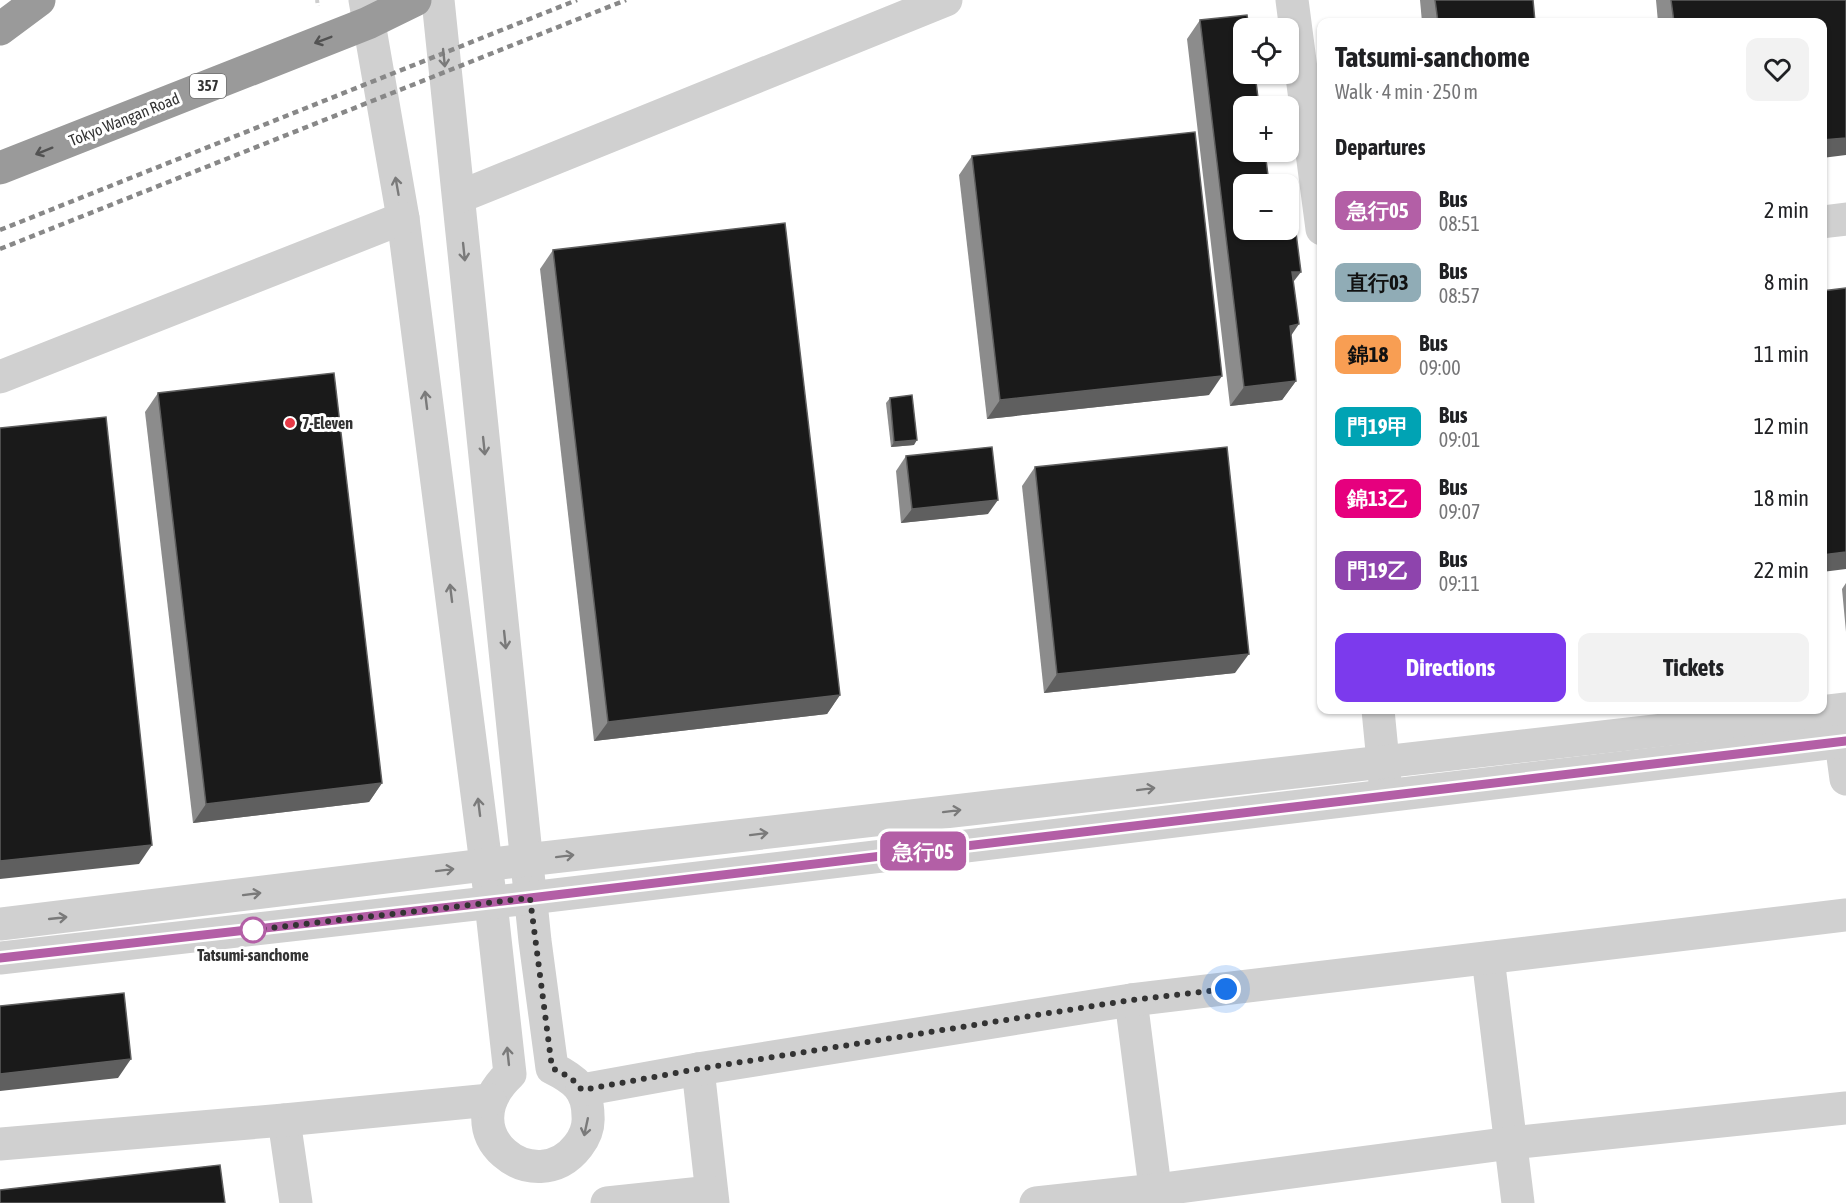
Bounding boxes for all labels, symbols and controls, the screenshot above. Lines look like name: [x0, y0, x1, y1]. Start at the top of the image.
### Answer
map controls: [1233, 18, 1299, 240]
button: locate: [1233, 18, 1299, 84]
one-way arrow: [314, 35, 333, 46]
button: heart: [1746, 38, 1809, 101]
text: Tatsumi-sanchome: [1335, 41, 1530, 73]
one-way arrow: [439, 48, 450, 68]
road number: 357: [190, 74, 226, 98]
text: Walk · 4 min · 250 m: [1335, 80, 1478, 103]
street label: Tokyo Wangan Road: [66, 89, 182, 150]
button: +: [1233, 96, 1299, 162]
text: Departures: [1335, 134, 1425, 160]
one-way arrow: [35, 146, 54, 157]
button: −: [1233, 174, 1299, 240]
one-way arrow: [391, 176, 402, 196]
text: Bus: [1439, 186, 1468, 212]
text: 2 min: [1764, 197, 1809, 223]
text: 急行05: [1347, 198, 1409, 222]
text: 08:51: [1439, 212, 1480, 235]
one-way arrow: [459, 242, 470, 262]
text: Bus: [1439, 258, 1468, 284]
text: 8 min: [1764, 269, 1809, 295]
text: 直行03: [1347, 270, 1409, 294]
text: 08:57: [1439, 284, 1480, 307]
text: Bus: [1419, 330, 1448, 356]
text: 11 min: [1754, 341, 1809, 367]
text: 錦18: [1348, 342, 1388, 366]
text: 09:00: [1419, 356, 1461, 379]
one-way arrow: [421, 390, 432, 410]
text: Bus: [1439, 402, 1468, 428]
text: 12 min: [1754, 413, 1809, 439]
place label: 7-Eleven: [302, 414, 353, 432]
text: 門19甲: [1347, 414, 1409, 438]
marker: 7-Eleven: [283, 416, 297, 430]
text: 09:01: [1439, 428, 1480, 451]
one-way arrow: [479, 436, 490, 456]
text: Bus: [1439, 474, 1468, 500]
text: 18 min: [1754, 485, 1809, 511]
text: 錦13乙: [1347, 486, 1409, 510]
text: 09:07: [1439, 500, 1480, 523]
text: Bus: [1439, 546, 1468, 572]
text: 22 min: [1754, 557, 1809, 583]
text: 門19乙: [1347, 558, 1409, 582]
text: 09:11: [1439, 572, 1480, 595]
one-way arrow: [446, 584, 457, 604]
one-way arrow: [500, 630, 511, 649]
button: Directions: [1335, 633, 1566, 702]
button: Tickets: [1578, 633, 1809, 702]
one-way arrow: [1136, 783, 1156, 794]
one-way arrow: [473, 798, 484, 818]
one-way arrow: [942, 805, 962, 816]
one-way arrow: [748, 828, 768, 839]
line badge: 急行05: [881, 832, 965, 870]
text: 急行05: [892, 839, 954, 863]
one-way arrow: [555, 850, 574, 861]
one-way arrow: [435, 865, 455, 876]
one-way arrow: [241, 889, 261, 900]
one-way arrow: [48, 912, 68, 923]
marker: Tatsumi-sanchome: [240, 917, 266, 943]
place label: Tatsumi-sanchome: [197, 946, 309, 964]
your location: [1211, 974, 1241, 1004]
one-way arrow: [502, 1046, 513, 1066]
one-way arrow: [580, 1117, 592, 1136]

